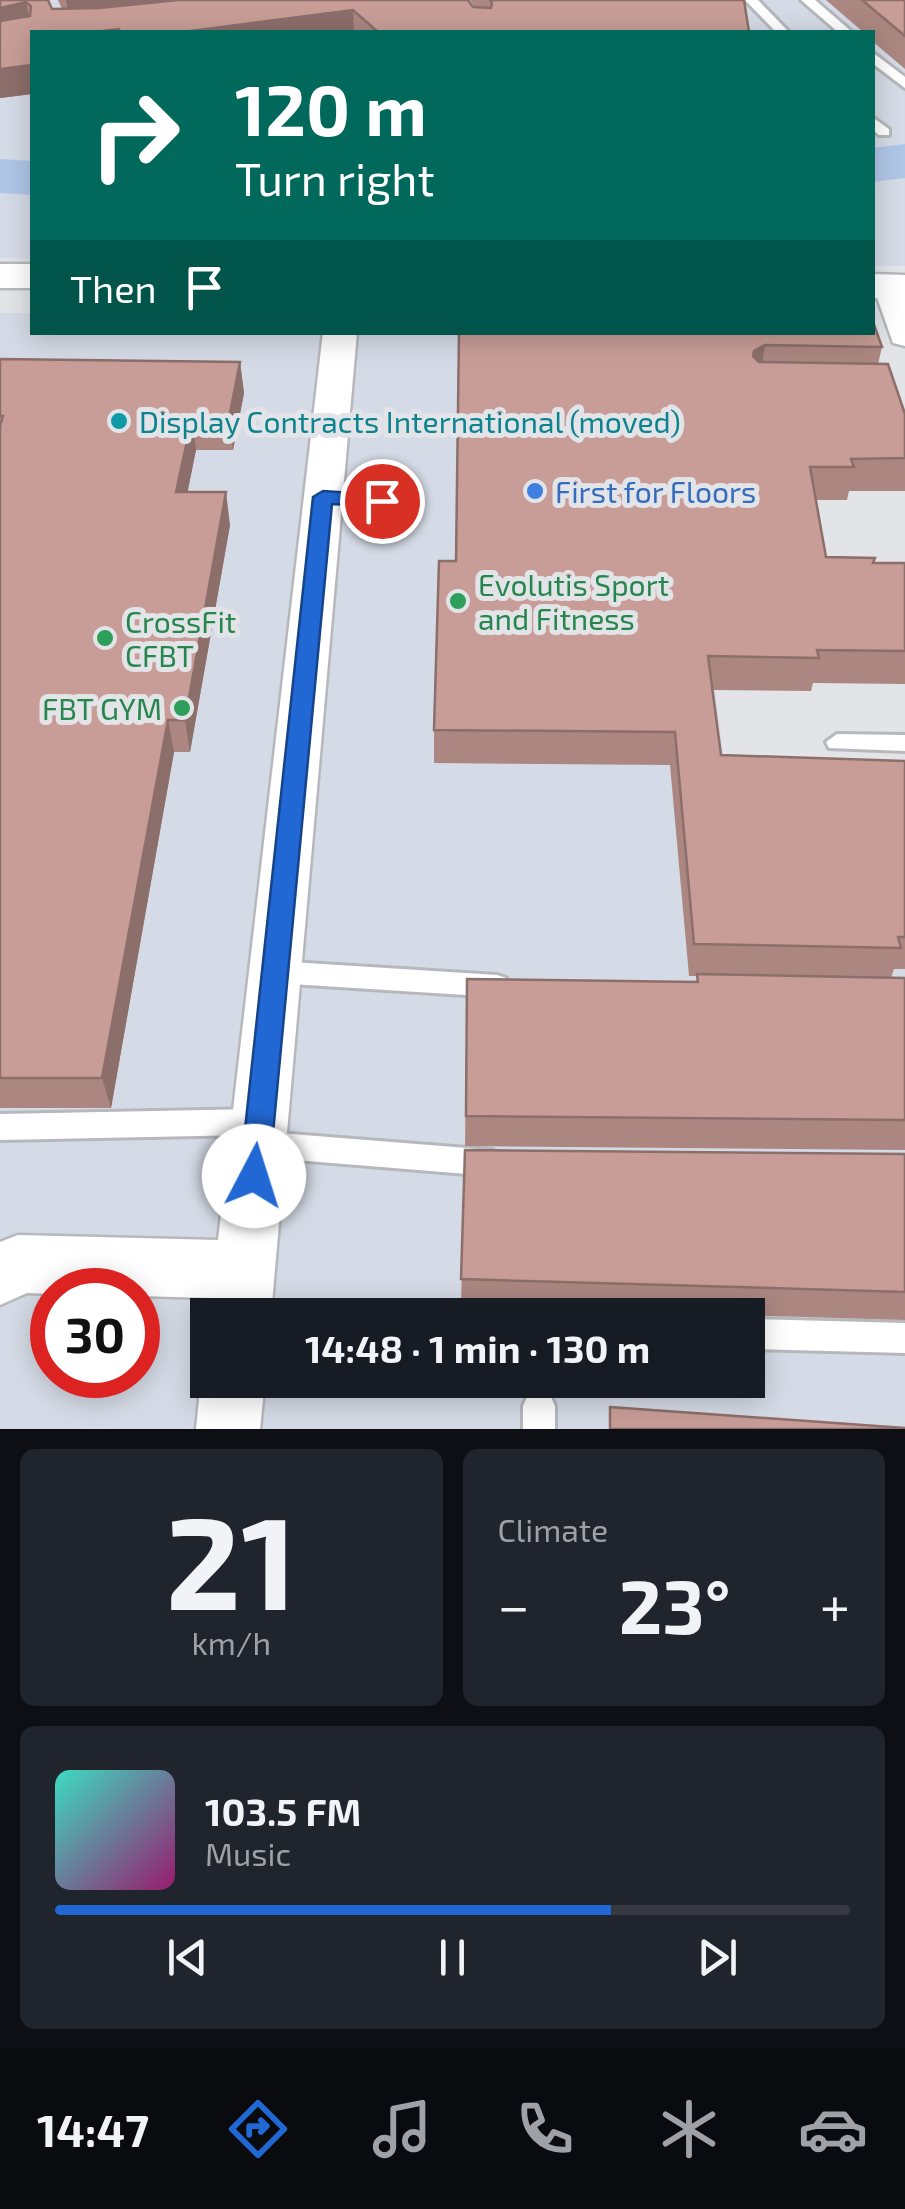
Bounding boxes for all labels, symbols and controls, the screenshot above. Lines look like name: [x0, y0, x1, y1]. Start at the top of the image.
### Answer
text: 120 m: [235, 66, 427, 150]
icon: right: [70, 70, 200, 200]
text: Turn right: [235, 151, 435, 205]
icon: arrive: [177, 260, 232, 315]
text: Then: [70, 265, 157, 311]
place label: Display Contracts International (moved): [139, 403, 681, 439]
marker: Display Contracts International (moved): [108, 410, 130, 432]
pin: [340, 459, 425, 544]
place label: First for Floors: [555, 473, 756, 509]
icon: arrive: [355, 474, 410, 529]
marker: First for Floors: [524, 480, 546, 502]
place label: Evolutis Sport and Fitness: [478, 566, 669, 636]
marker: Evolutis Sport and Fitness: [447, 590, 469, 612]
place label: CrossFit CFBT: [125, 603, 236, 673]
marker: CrossFit CFBT: [94, 627, 116, 649]
place label: FBT GYM: [42, 690, 162, 726]
marker: FBT GYM: [171, 697, 193, 719]
position arrow: [202, 1124, 306, 1228]
speed limit sign: 30: [30, 1268, 160, 1398]
text: 14:48 · 1 min · 130 m: [305, 1325, 650, 1371]
text: 21: [165, 1480, 297, 1636]
text: Climate: [498, 1510, 608, 1548]
text: 23°: [619, 1559, 731, 1649]
text: −: [498, 1571, 530, 1637]
text: +: [820, 1571, 850, 1637]
text: km/h: [192, 1623, 271, 1661]
text: 103.5 FM: [205, 1788, 361, 1834]
text: Music: [205, 1834, 291, 1872]
icon: previous: [160, 1930, 215, 1985]
icon: pause: [425, 1930, 480, 1985]
icon: next: [690, 1930, 745, 1985]
icon: directions: [223, 2094, 293, 2164]
icon: music: [367, 2094, 437, 2164]
icon: phone: [510, 2094, 580, 2164]
icon: climate: [654, 2094, 724, 2164]
icon: car: [798, 2094, 868, 2164]
text: 14:47: [37, 2102, 149, 2156]

